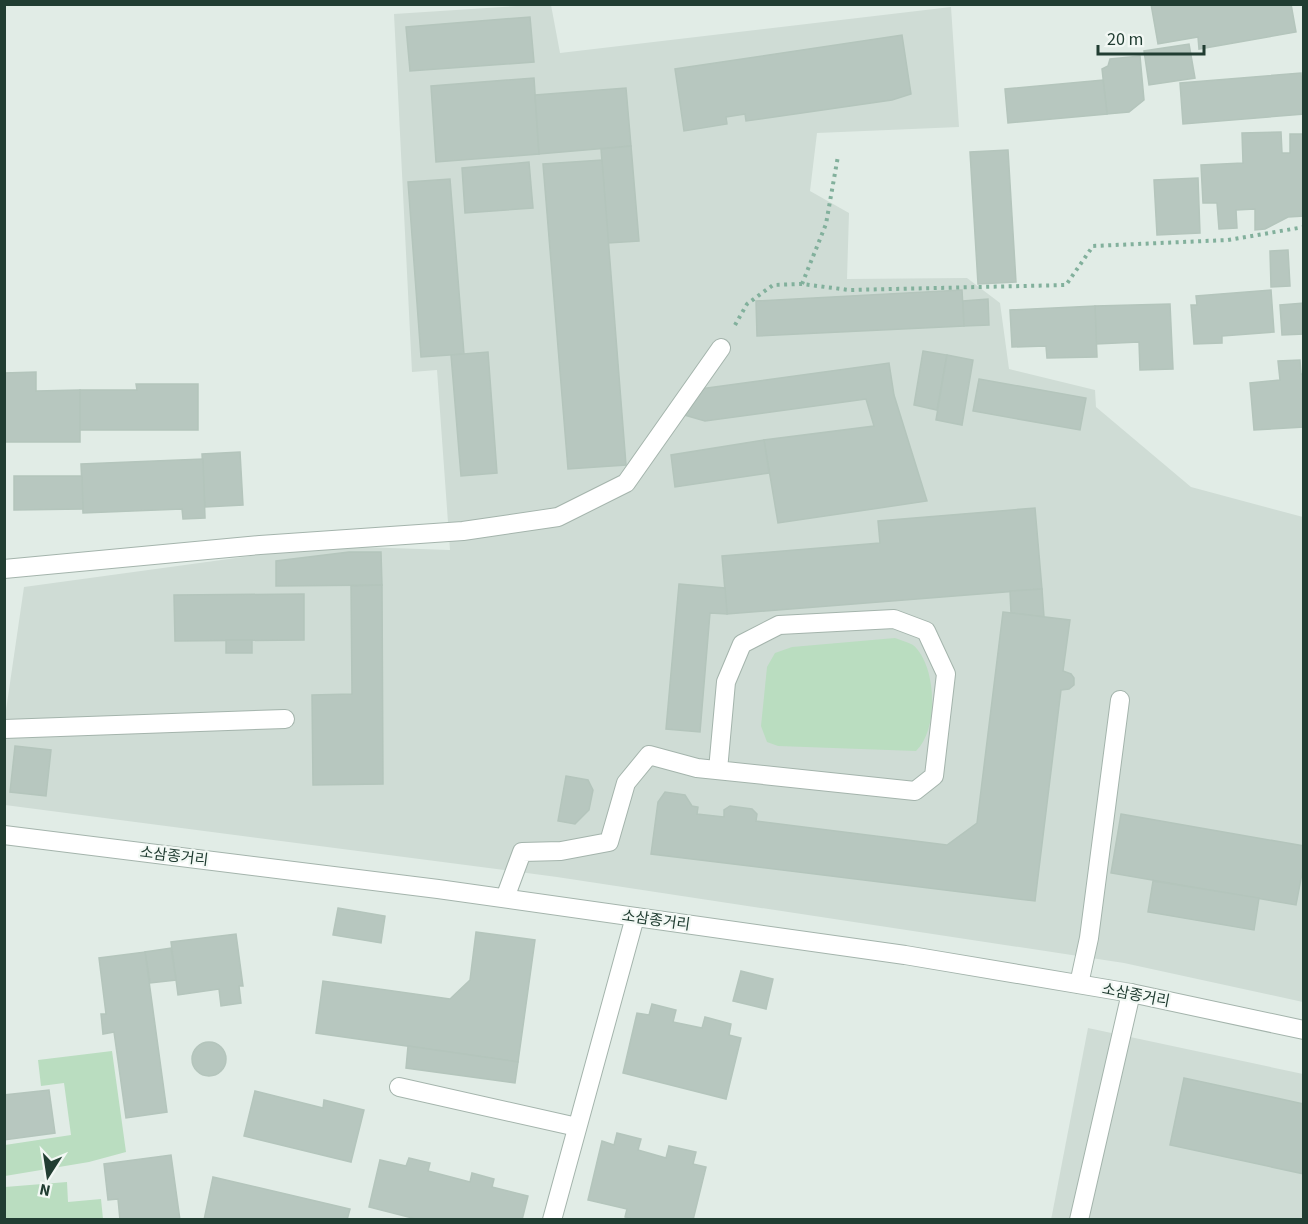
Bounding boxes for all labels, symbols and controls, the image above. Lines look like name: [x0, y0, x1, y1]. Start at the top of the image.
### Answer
scale bar: [1098, 18, 1204, 56]
text: 20 m: [1107, 27, 1143, 52]
street label: 소삼종거리: [138, 842, 209, 871]
street label: 소삼종거리: [620, 905, 692, 936]
street label: 소삼종거리: [1100, 979, 1172, 1012]
north arrow: [18, 1146, 78, 1206]
text: N: [38, 1178, 53, 1202]

